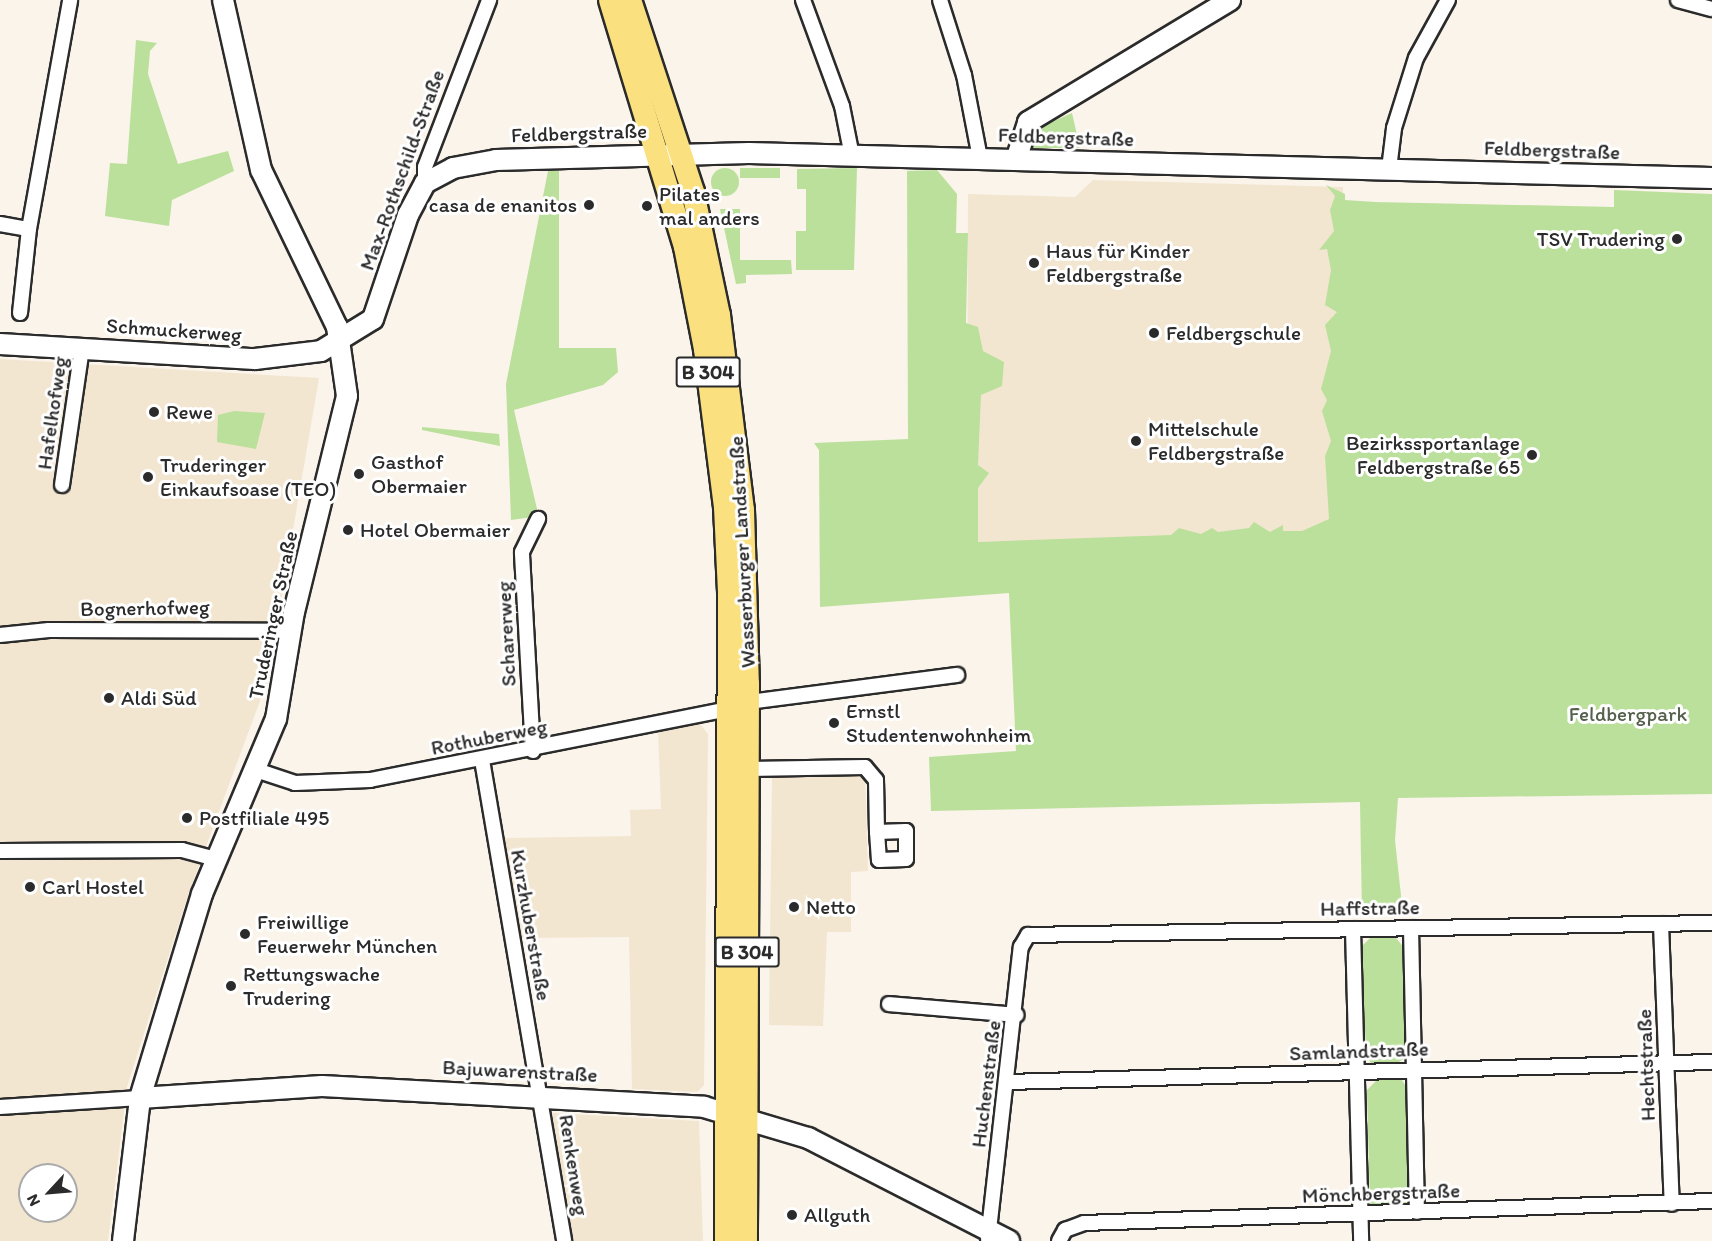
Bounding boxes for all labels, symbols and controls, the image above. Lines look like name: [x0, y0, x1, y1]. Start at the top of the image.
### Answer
street label: Max-Rothschild-Straße: [354, 66, 450, 274]
street label: Feldbergstraße: [510, 118, 648, 148]
street label: Feldbergstraße: [997, 122, 1135, 152]
street label: Feldbergstraße: [1483, 135, 1621, 165]
place label: Pilates mal anders: [659, 181, 760, 231]
place label: casa de enanitos: [429, 192, 577, 218]
marker: casa de enanitos: [582, 198, 596, 212]
marker: Pilates mal anders: [640, 199, 654, 213]
place label: TSV Trudering: [1537, 226, 1665, 252]
marker: TSV Trudering: [1670, 232, 1684, 246]
place label: Haus für Kinder Feldbergstraße: [1046, 238, 1189, 288]
marker: Haus für Kinder Feldbergstraße: [1027, 256, 1041, 270]
street label: Schmuckerweg: [105, 313, 243, 347]
place label: Feldbergschule: [1166, 320, 1301, 346]
marker: Feldbergschule: [1147, 326, 1161, 340]
street label: Hafelhofweg: [32, 355, 72, 471]
road number: B 304: [675, 355, 741, 389]
place label: Rewe: [166, 399, 213, 425]
marker: Rewe: [147, 405, 161, 419]
place label: Mittelschule Feldbergstraße: [1148, 416, 1284, 466]
place label: Bezirkssportanlage Feldbergstraße 65: [1346, 430, 1520, 480]
marker: Mittelschule Feldbergstraße: [1129, 434, 1143, 448]
street label: Wasserburger Landstraße: [723, 435, 761, 669]
marker: Bezirkssportanlage Feldbergstraße 65: [1525, 448, 1539, 462]
place label: Gasthof Obermaier: [371, 449, 467, 499]
place label: Truderinger Einkaufsoase (TEO): [160, 452, 336, 502]
marker: Gasthof Obermaier: [352, 467, 366, 481]
marker: Truderinger Einkaufsoase (TEO): [141, 470, 155, 484]
place label: Hotel Obermaier: [360, 517, 509, 543]
marker: Hotel Obermaier: [341, 523, 355, 537]
street label: Truderinger Straße: [243, 528, 303, 702]
street label: Scharerweg: [491, 581, 521, 687]
street label: Bognerhofweg: [80, 594, 210, 622]
place label: Aldi Süd: [121, 685, 197, 711]
marker: Aldi Süd: [102, 691, 116, 705]
place label: Ernstl Studentenwohnheim: [846, 698, 1031, 748]
park label: Feldbergpark: [1569, 701, 1687, 727]
street label: Rothuberweg: [429, 713, 549, 761]
marker: Ernstl Studentenwohnheim: [827, 716, 841, 730]
place label: Postfiliale 495: [199, 805, 329, 831]
marker: Postfiliale 495: [180, 811, 194, 825]
street label: Kurzhuberstraße: [505, 847, 557, 1003]
place label: Carl Hostel: [42, 874, 144, 900]
marker: Carl Hostel: [23, 880, 37, 894]
place label: Netto: [806, 894, 856, 920]
street label: Haffstraße: [1320, 895, 1420, 921]
marker: Netto: [787, 900, 801, 914]
place label: Freiwillige Feuerwehr München: [257, 909, 438, 959]
marker: Freiwillige Feuerwehr München: [238, 927, 252, 941]
road number: B 304: [714, 935, 780, 969]
place label: Rettungswache Trudering: [243, 961, 380, 1011]
marker: Rettungswache Trudering: [224, 979, 238, 993]
street label: Hechtstraße: [1631, 1008, 1661, 1122]
street label: Huchenstraße: [966, 1019, 1006, 1149]
street label: Samlandstraße: [1289, 1036, 1429, 1066]
street label: Bajuwarenstraße: [442, 1054, 598, 1088]
street label: Renkenweg: [554, 1113, 594, 1217]
north arrow: [18, 1163, 78, 1223]
street label: Mönchbergstraße: [1301, 1178, 1461, 1208]
text: N: [22, 1191, 44, 1209]
place label: Allguth: [804, 1202, 870, 1228]
marker: Allguth: [785, 1208, 799, 1222]

